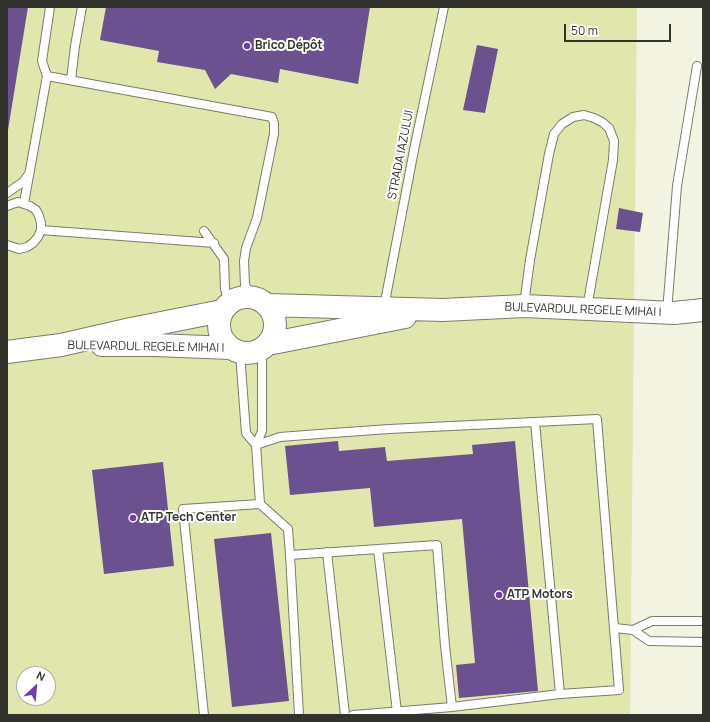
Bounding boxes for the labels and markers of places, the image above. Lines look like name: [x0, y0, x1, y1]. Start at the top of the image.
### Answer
place label: Brico Dépôt: [255, 39, 323, 53]
marker: Brico Dépôt: [242, 41, 252, 51]
place label: ATP Tech Center: [141, 511, 236, 525]
marker: ATP Tech Center: [128, 513, 138, 523]
place label: ATP Motors: [507, 588, 573, 602]
marker: ATP Motors: [494, 590, 504, 600]

